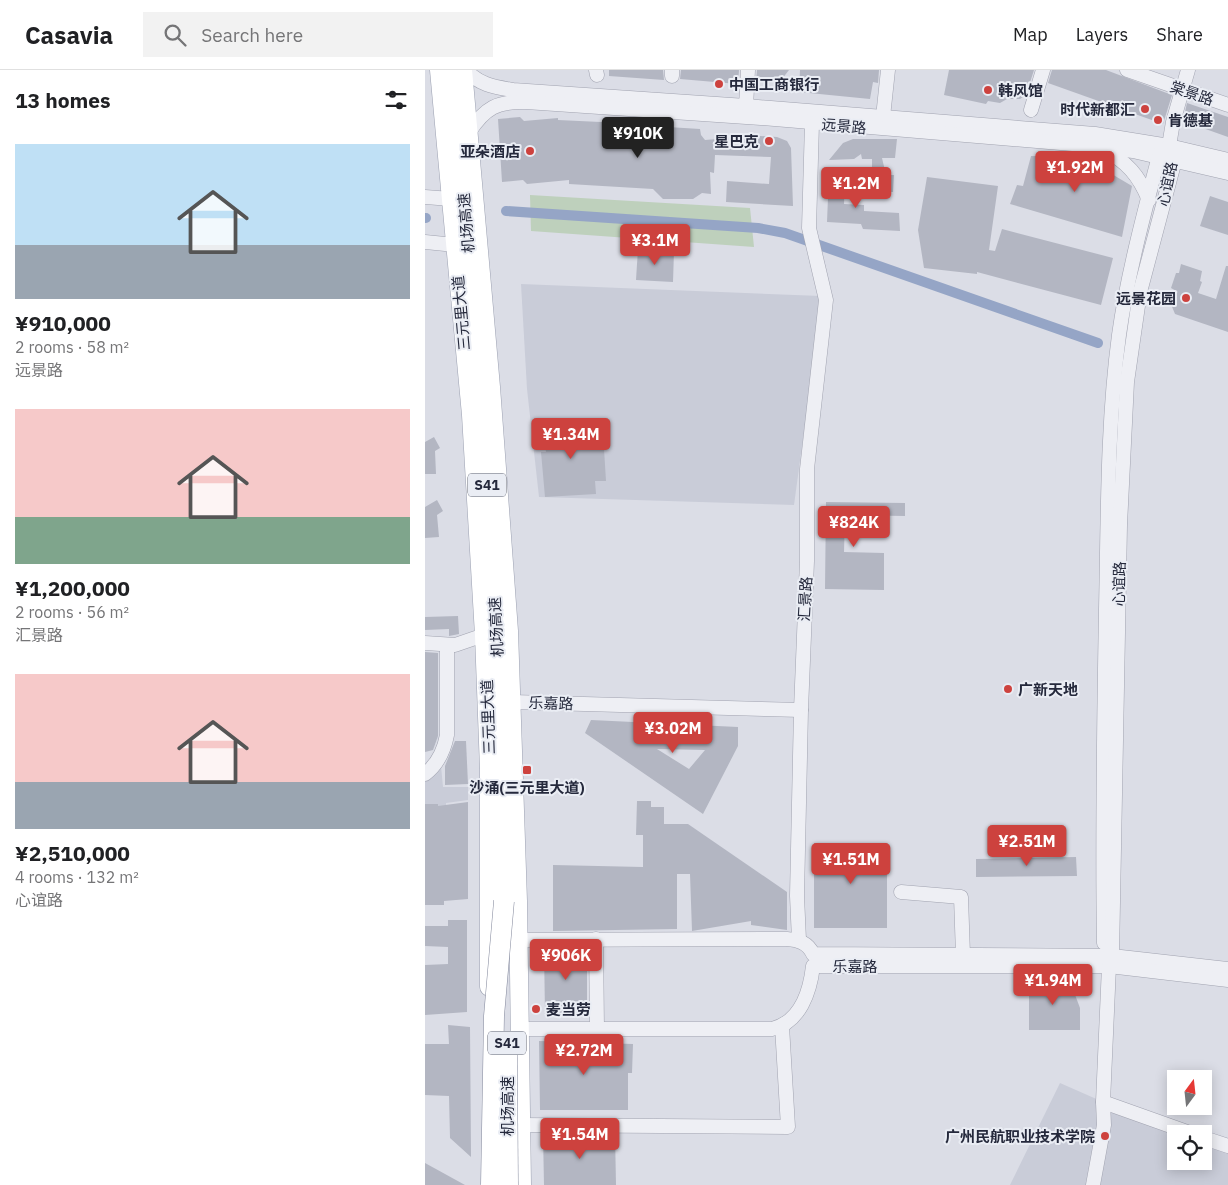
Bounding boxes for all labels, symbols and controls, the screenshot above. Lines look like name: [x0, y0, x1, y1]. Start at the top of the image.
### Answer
search box: [143, 12, 493, 57]
text: Casavia: [25, 19, 113, 51]
icon: search: [161, 21, 189, 49]
text: Search here: [201, 23, 303, 47]
text: Map: [1013, 23, 1048, 46]
text: Layers: [1076, 23, 1128, 46]
text: Share: [1156, 23, 1203, 46]
place label: 中国工商银行: [729, 75, 819, 94]
street label: 棠景路: [1168, 77, 1216, 109]
marker: 中国工商银行: [713, 78, 725, 90]
place label: 韩风馆: [998, 81, 1043, 100]
marker: 韩风馆: [982, 84, 994, 96]
text: 13 homes: [15, 86, 111, 114]
icon: filters: [382, 86, 410, 114]
place label: 时代新都汇: [1060, 100, 1135, 119]
marker: 时代新都汇: [1139, 103, 1151, 115]
place label: 肯德基: [1168, 111, 1213, 130]
marker: 肯德基: [1152, 114, 1164, 126]
street label: 远景路: [821, 115, 867, 137]
pin: ¥910K: [603, 116, 673, 159]
text: ¥910K: [613, 123, 663, 143]
place label: 星巴克: [714, 132, 759, 151]
marker: 星巴克: [763, 135, 775, 147]
place label: 亚朵酒店: [460, 142, 520, 161]
marker: 亚朵酒店: [524, 145, 536, 157]
pin: ¥1.92M: [1034, 150, 1116, 193]
text: ¥1.92M: [1046, 157, 1104, 177]
street label: 心谊路: [1153, 160, 1181, 208]
pin: ¥1.2M: [821, 166, 891, 209]
text: ¥1.2M: [832, 173, 880, 193]
icon: home: [168, 177, 258, 267]
street label: 机场高速: [454, 192, 478, 254]
pin: ¥3.1M: [620, 224, 690, 266]
text: ¥3.1M: [631, 230, 679, 250]
street label: 三元里大道: [448, 275, 474, 351]
place label: 远景花园: [1116, 289, 1176, 308]
marker: 远景花园: [1180, 292, 1192, 304]
text: ¥910,000: [15, 309, 111, 337]
text: 2 rooms · 58 m²: [15, 337, 129, 357]
text: 远景路: [15, 360, 63, 380]
pin: ¥1.34M: [530, 418, 612, 460]
text: ¥1.34M: [542, 424, 600, 444]
icon: home: [168, 442, 258, 532]
road number: S41: [468, 474, 506, 496]
pin: ¥824K: [819, 506, 889, 548]
text: ¥824K: [829, 512, 879, 532]
street label: 心谊路: [1109, 561, 1129, 607]
text: ¥1,200,000: [15, 574, 130, 602]
street label: 汇景路: [794, 576, 816, 622]
street label: 机场高速: [485, 597, 507, 657]
text: 2 rooms · 56 m²: [15, 602, 129, 622]
text: 汇景路: [15, 625, 63, 645]
street label: 三元里大道: [477, 679, 499, 755]
place label: 广新天地: [1018, 680, 1078, 699]
marker: 广新天地: [1002, 683, 1014, 695]
street label: 乐嘉路: [528, 693, 574, 713]
icon: home: [168, 707, 258, 797]
pin: ¥3.02M: [632, 712, 714, 754]
text: ¥3.02M: [644, 718, 702, 738]
marker: 沙涌(三元里大道): [521, 764, 533, 776]
place label: 沙涌(三元里大道): [469, 778, 585, 797]
pin: ¥2.51M: [986, 824, 1068, 867]
text: ¥2.51M: [998, 831, 1056, 851]
text: ¥2,510,000: [15, 839, 130, 867]
pin: ¥1.51M: [810, 842, 892, 885]
text: ¥1.51M: [822, 849, 880, 869]
text: 4 rooms · 132 m²: [15, 867, 139, 887]
text: 心谊路: [15, 890, 63, 910]
pin: ¥906K: [531, 938, 601, 981]
text: ¥906K: [541, 945, 591, 965]
street label: 乐嘉路: [832, 957, 878, 976]
pin: ¥1.94M: [1012, 964, 1094, 1006]
text: ¥1.94M: [1024, 970, 1082, 990]
place label: 麦当劳: [546, 1000, 591, 1019]
marker: 麦当劳: [530, 1003, 542, 1015]
road number: S41: [488, 1031, 526, 1054]
pin: ¥2.72M: [543, 1034, 625, 1076]
text: ¥2.72M: [555, 1040, 613, 1060]
north arrow: [1167, 1070, 1213, 1115]
map controls: [1167, 1070, 1212, 1170]
street label: 机场高速: [498, 1076, 517, 1136]
pin: ¥1.54M: [539, 1118, 621, 1160]
text: ¥1.54M: [551, 1124, 609, 1144]
button: locate: [1167, 1125, 1212, 1170]
place label: 广州民航职业技术学院: [945, 1127, 1095, 1146]
marker: 广州民航职业技术学院: [1099, 1130, 1111, 1142]

